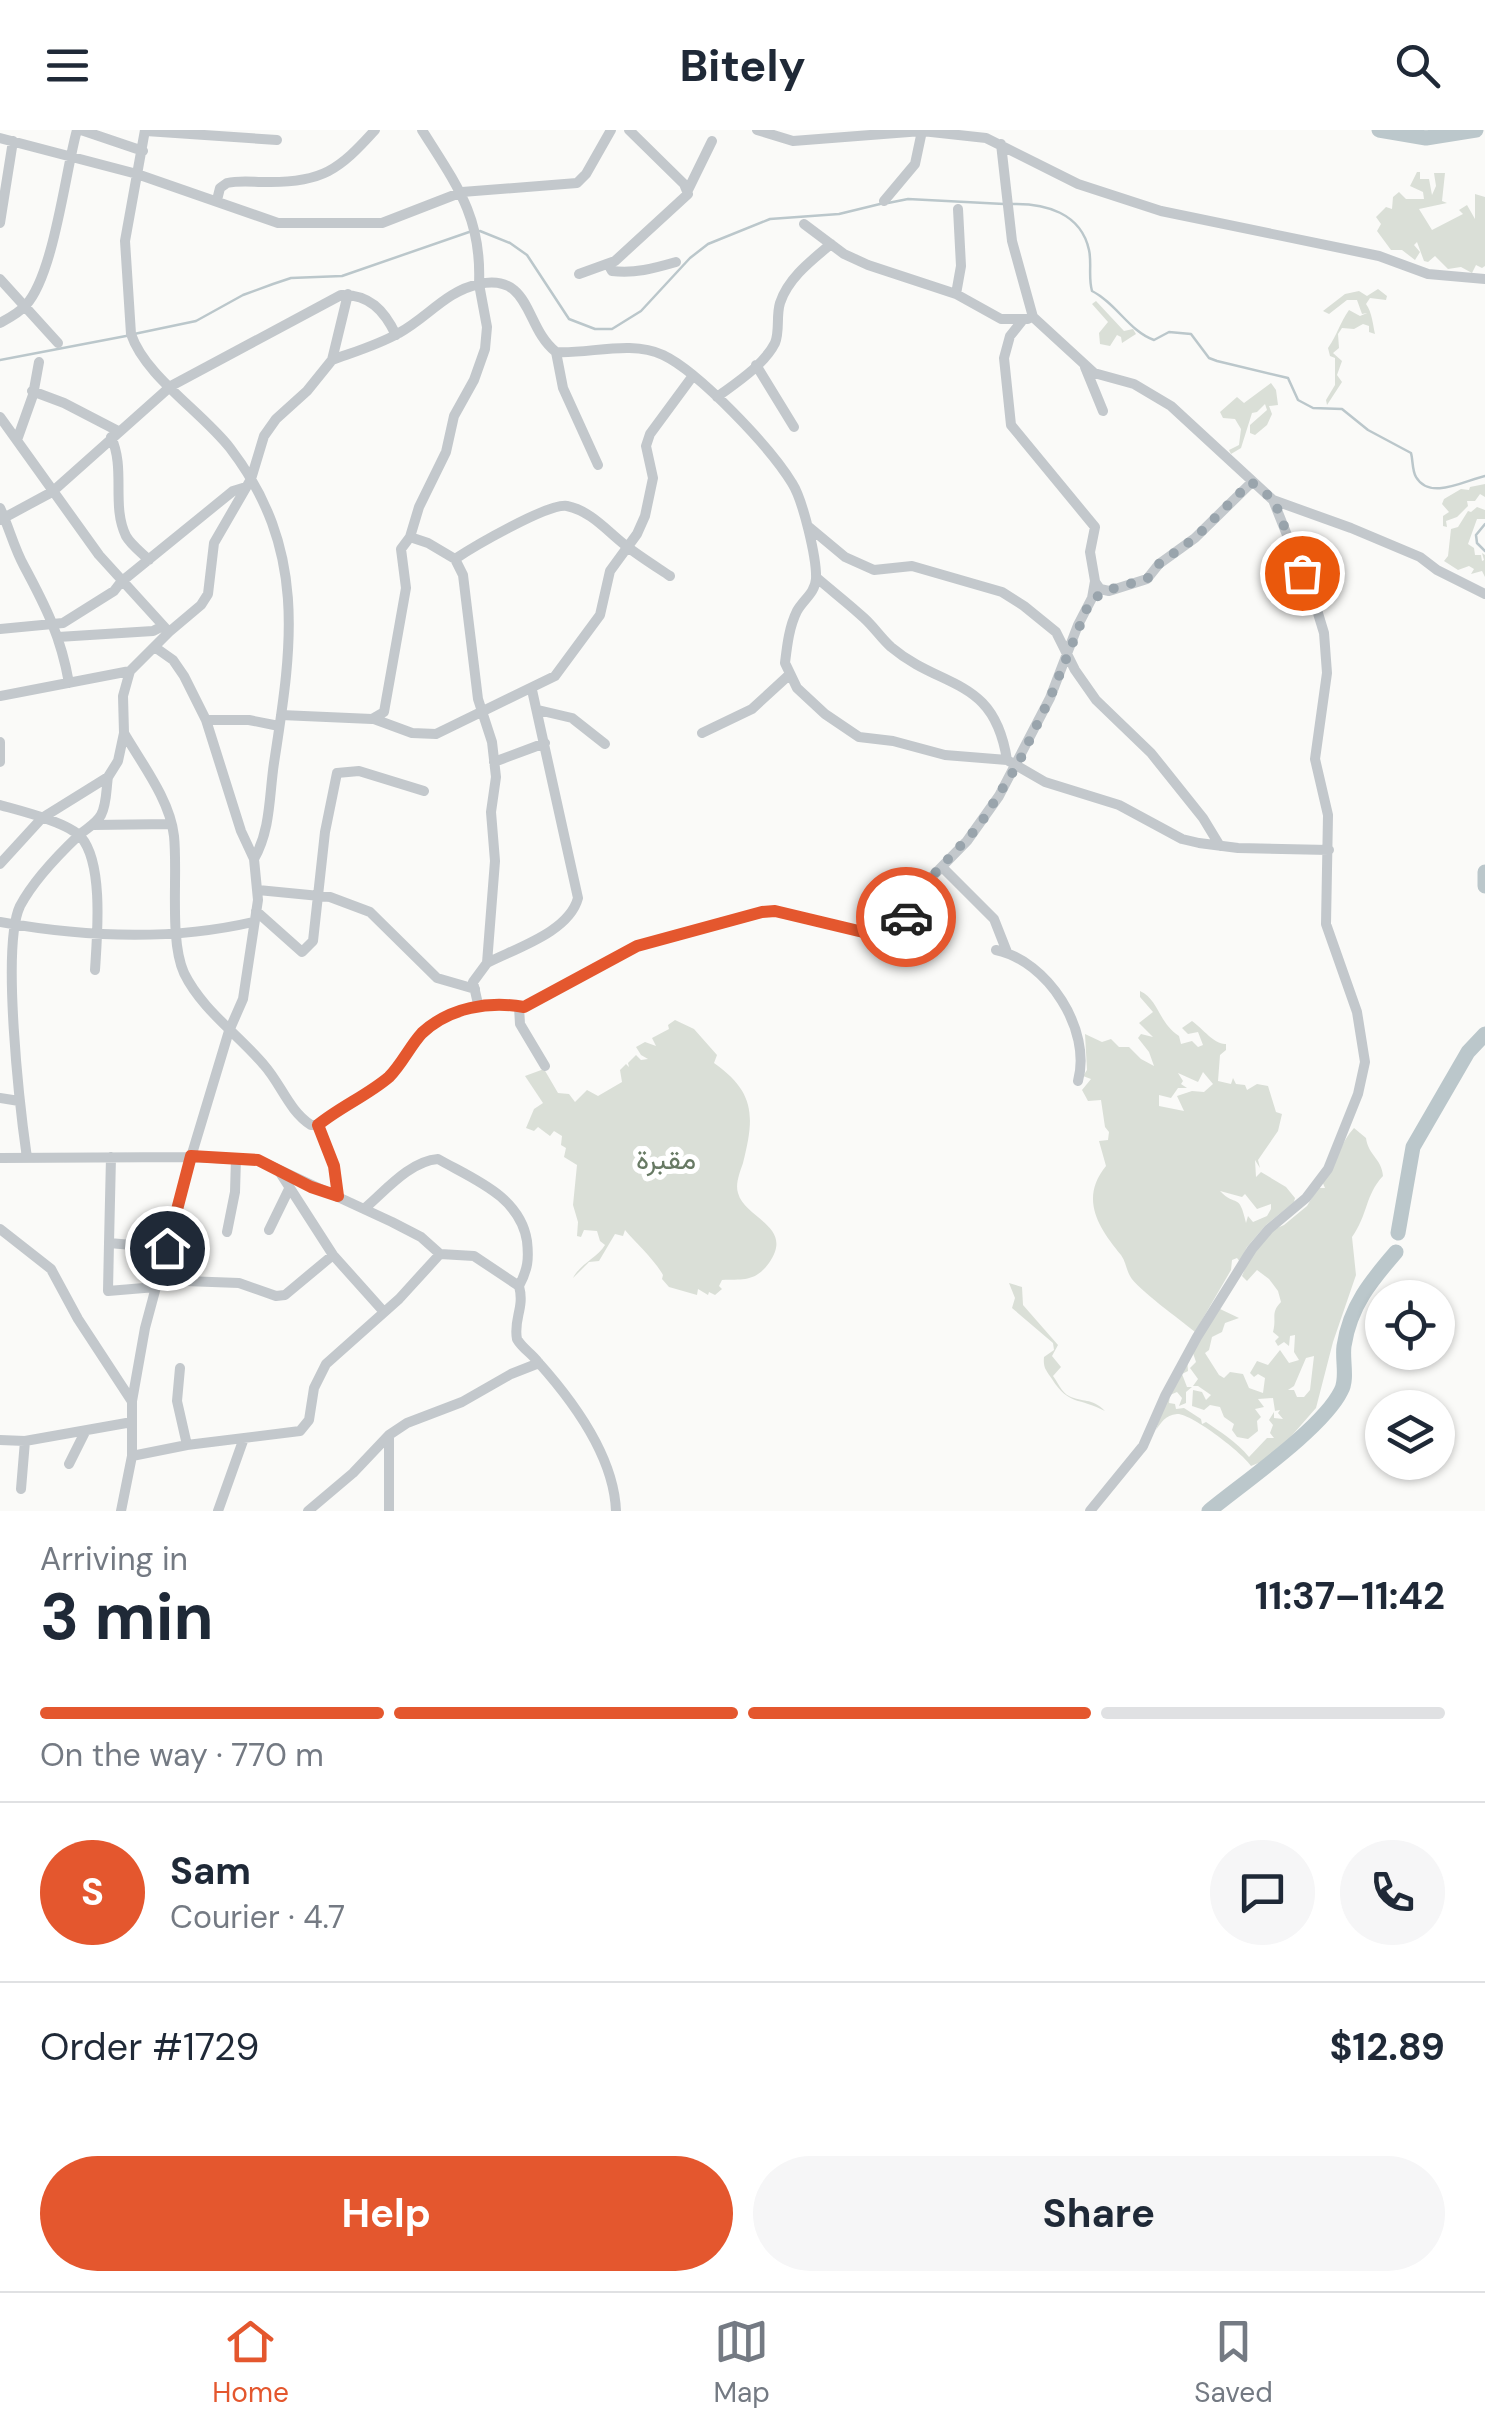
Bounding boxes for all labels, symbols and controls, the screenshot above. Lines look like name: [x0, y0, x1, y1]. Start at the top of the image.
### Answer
text: Bitely: [679, 36, 806, 95]
icon: menu: [40, 38, 95, 93]
icon: search: [1390, 38, 1445, 93]
pin: [1260, 531, 1345, 616]
icon: bag: [1275, 546, 1330, 601]
courier: [856, 867, 956, 967]
icon: car: [879, 890, 934, 945]
park label: مقبرة: [636, 1141, 696, 1178]
pin: [125, 1206, 210, 1291]
icon: home: [140, 1221, 195, 1276]
map controls: [1365, 1280, 1455, 1480]
button: locate: [1365, 1280, 1455, 1370]
button: layers: [1365, 1390, 1455, 1480]
text: Arriving in: [40, 1538, 188, 1580]
text: 11:37–11:42: [1255, 1571, 1445, 1621]
text: 3 min: [40, 1575, 214, 1659]
text: On the way · 770 m: [40, 1734, 324, 1776]
button: chat: [1210, 1840, 1315, 1945]
button: phone: [1340, 1840, 1445, 1945]
text: Sam: [170, 1846, 251, 1896]
text: S: [81, 1867, 104, 1917]
text: Courier · 4.7: [170, 1896, 345, 1938]
text: Order #1729: [40, 2022, 259, 2072]
text: $12.89: [1329, 2022, 1445, 2072]
button: Help: [40, 2156, 733, 2271]
button: Share: [753, 2156, 1445, 2271]
tab: Home: [212, 2314, 289, 2411]
tab: Map: [713, 2314, 770, 2411]
tab: Saved: [1194, 2314, 1273, 2411]

